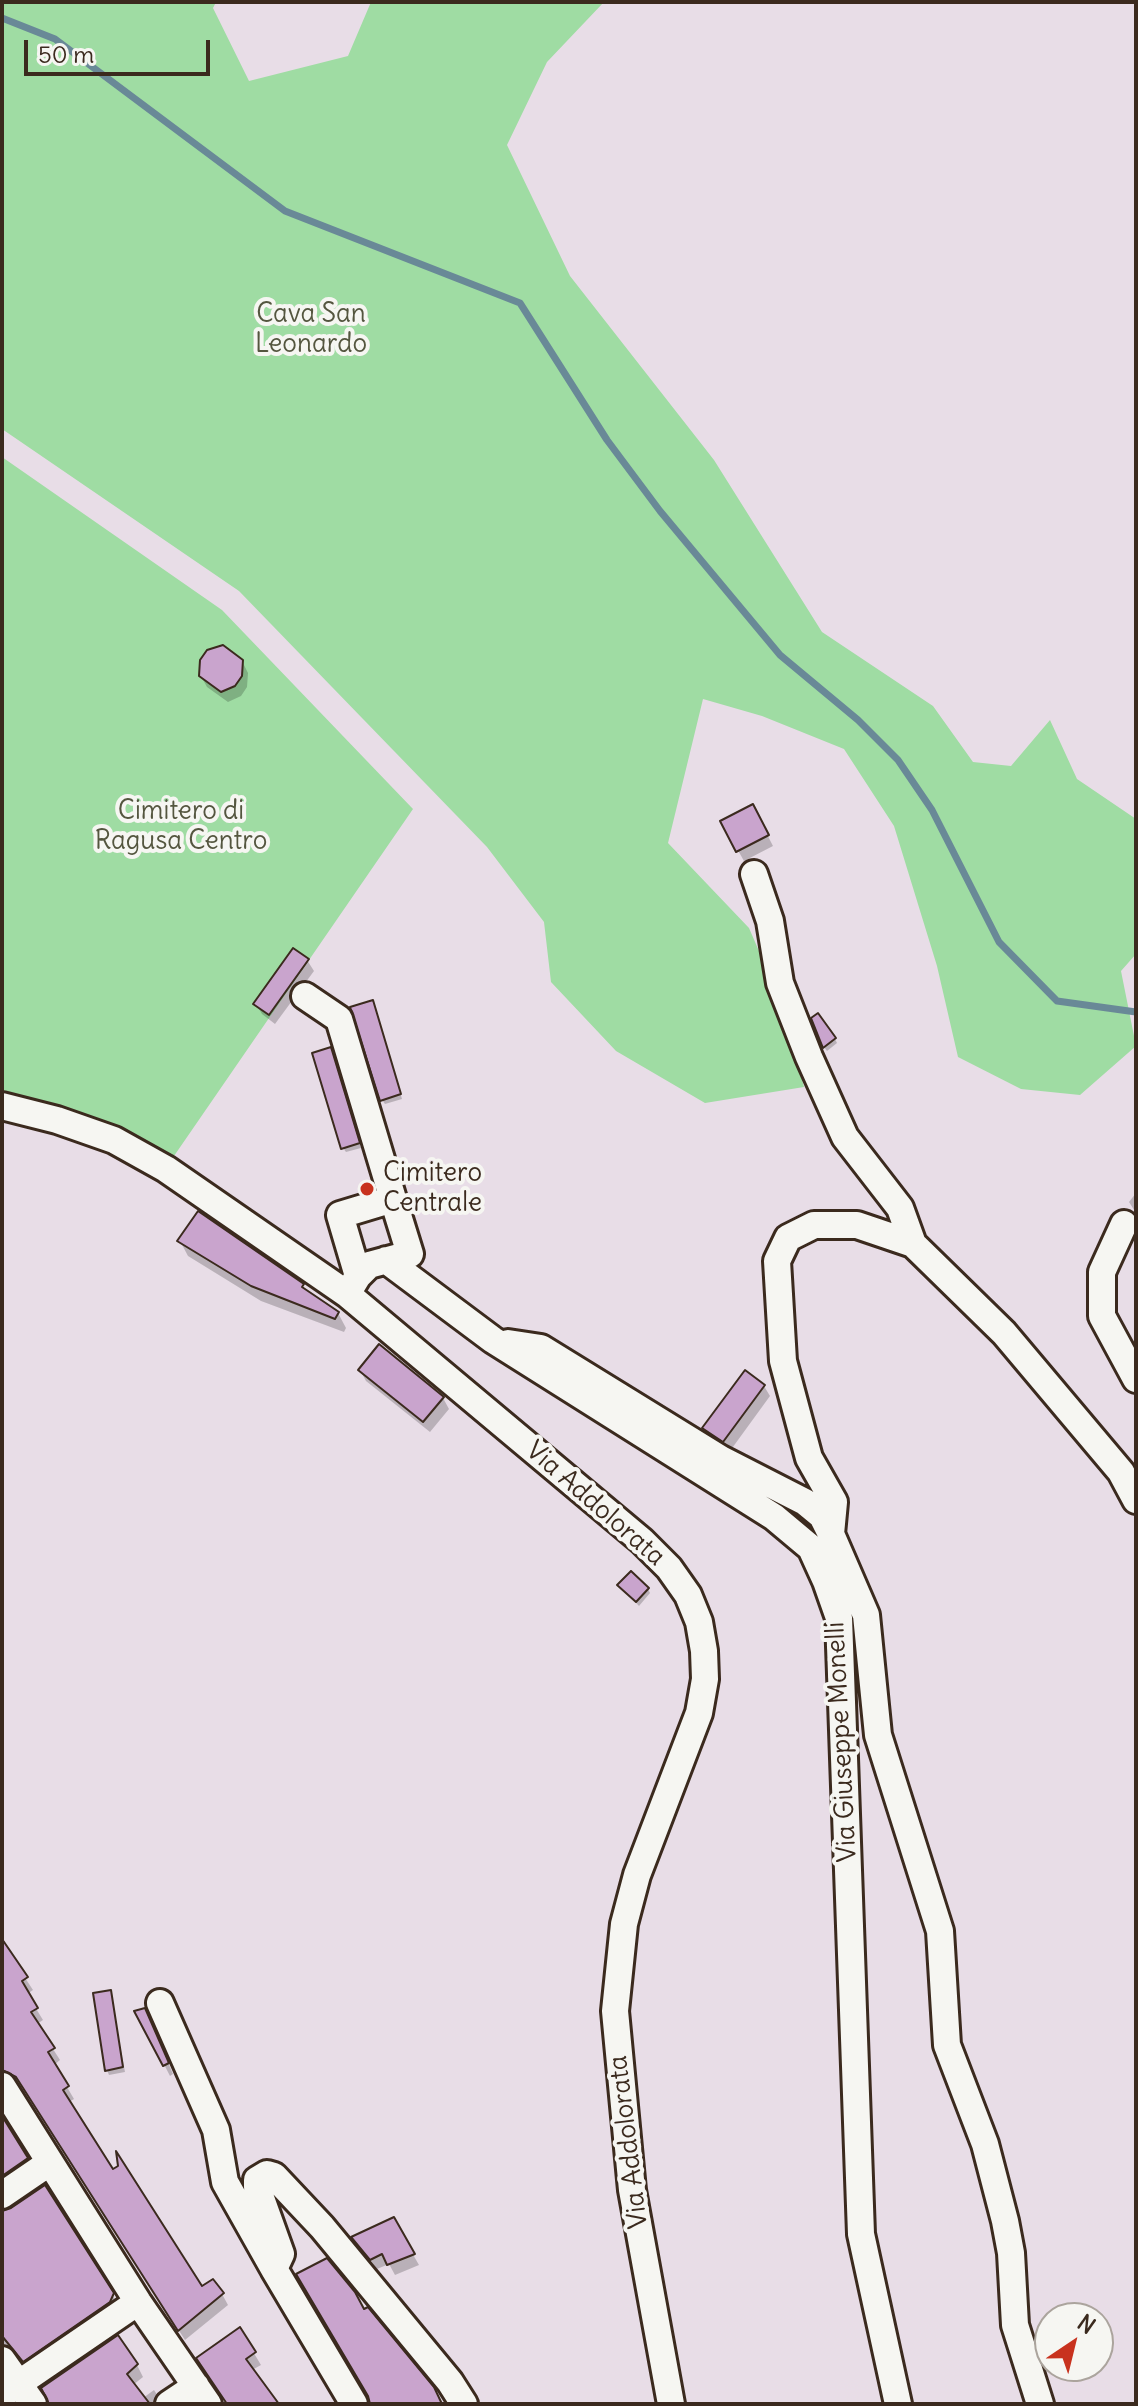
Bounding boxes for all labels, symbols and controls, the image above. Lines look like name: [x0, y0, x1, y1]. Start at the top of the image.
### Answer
scale bar: [28, 24, 214, 74]
text: 50 m: [38, 39, 94, 69]
park label: Cava San Leonardo: [255, 299, 367, 360]
park label: Cimitero di Ragusa Centro: [95, 796, 267, 858]
place label: Cimitero Centrale: [383, 1158, 482, 1220]
marker: Cimitero Centrale: [358, 1180, 376, 1198]
street label: Via Addolorata: [519, 1435, 671, 1573]
street label: Via Giuseppe Monelli: [820, 1621, 864, 1863]
street label: Via Addolorata: [603, 2054, 655, 2230]
north arrow: [1034, 2302, 1114, 2382]
text: N: [1072, 2308, 1101, 2340]

